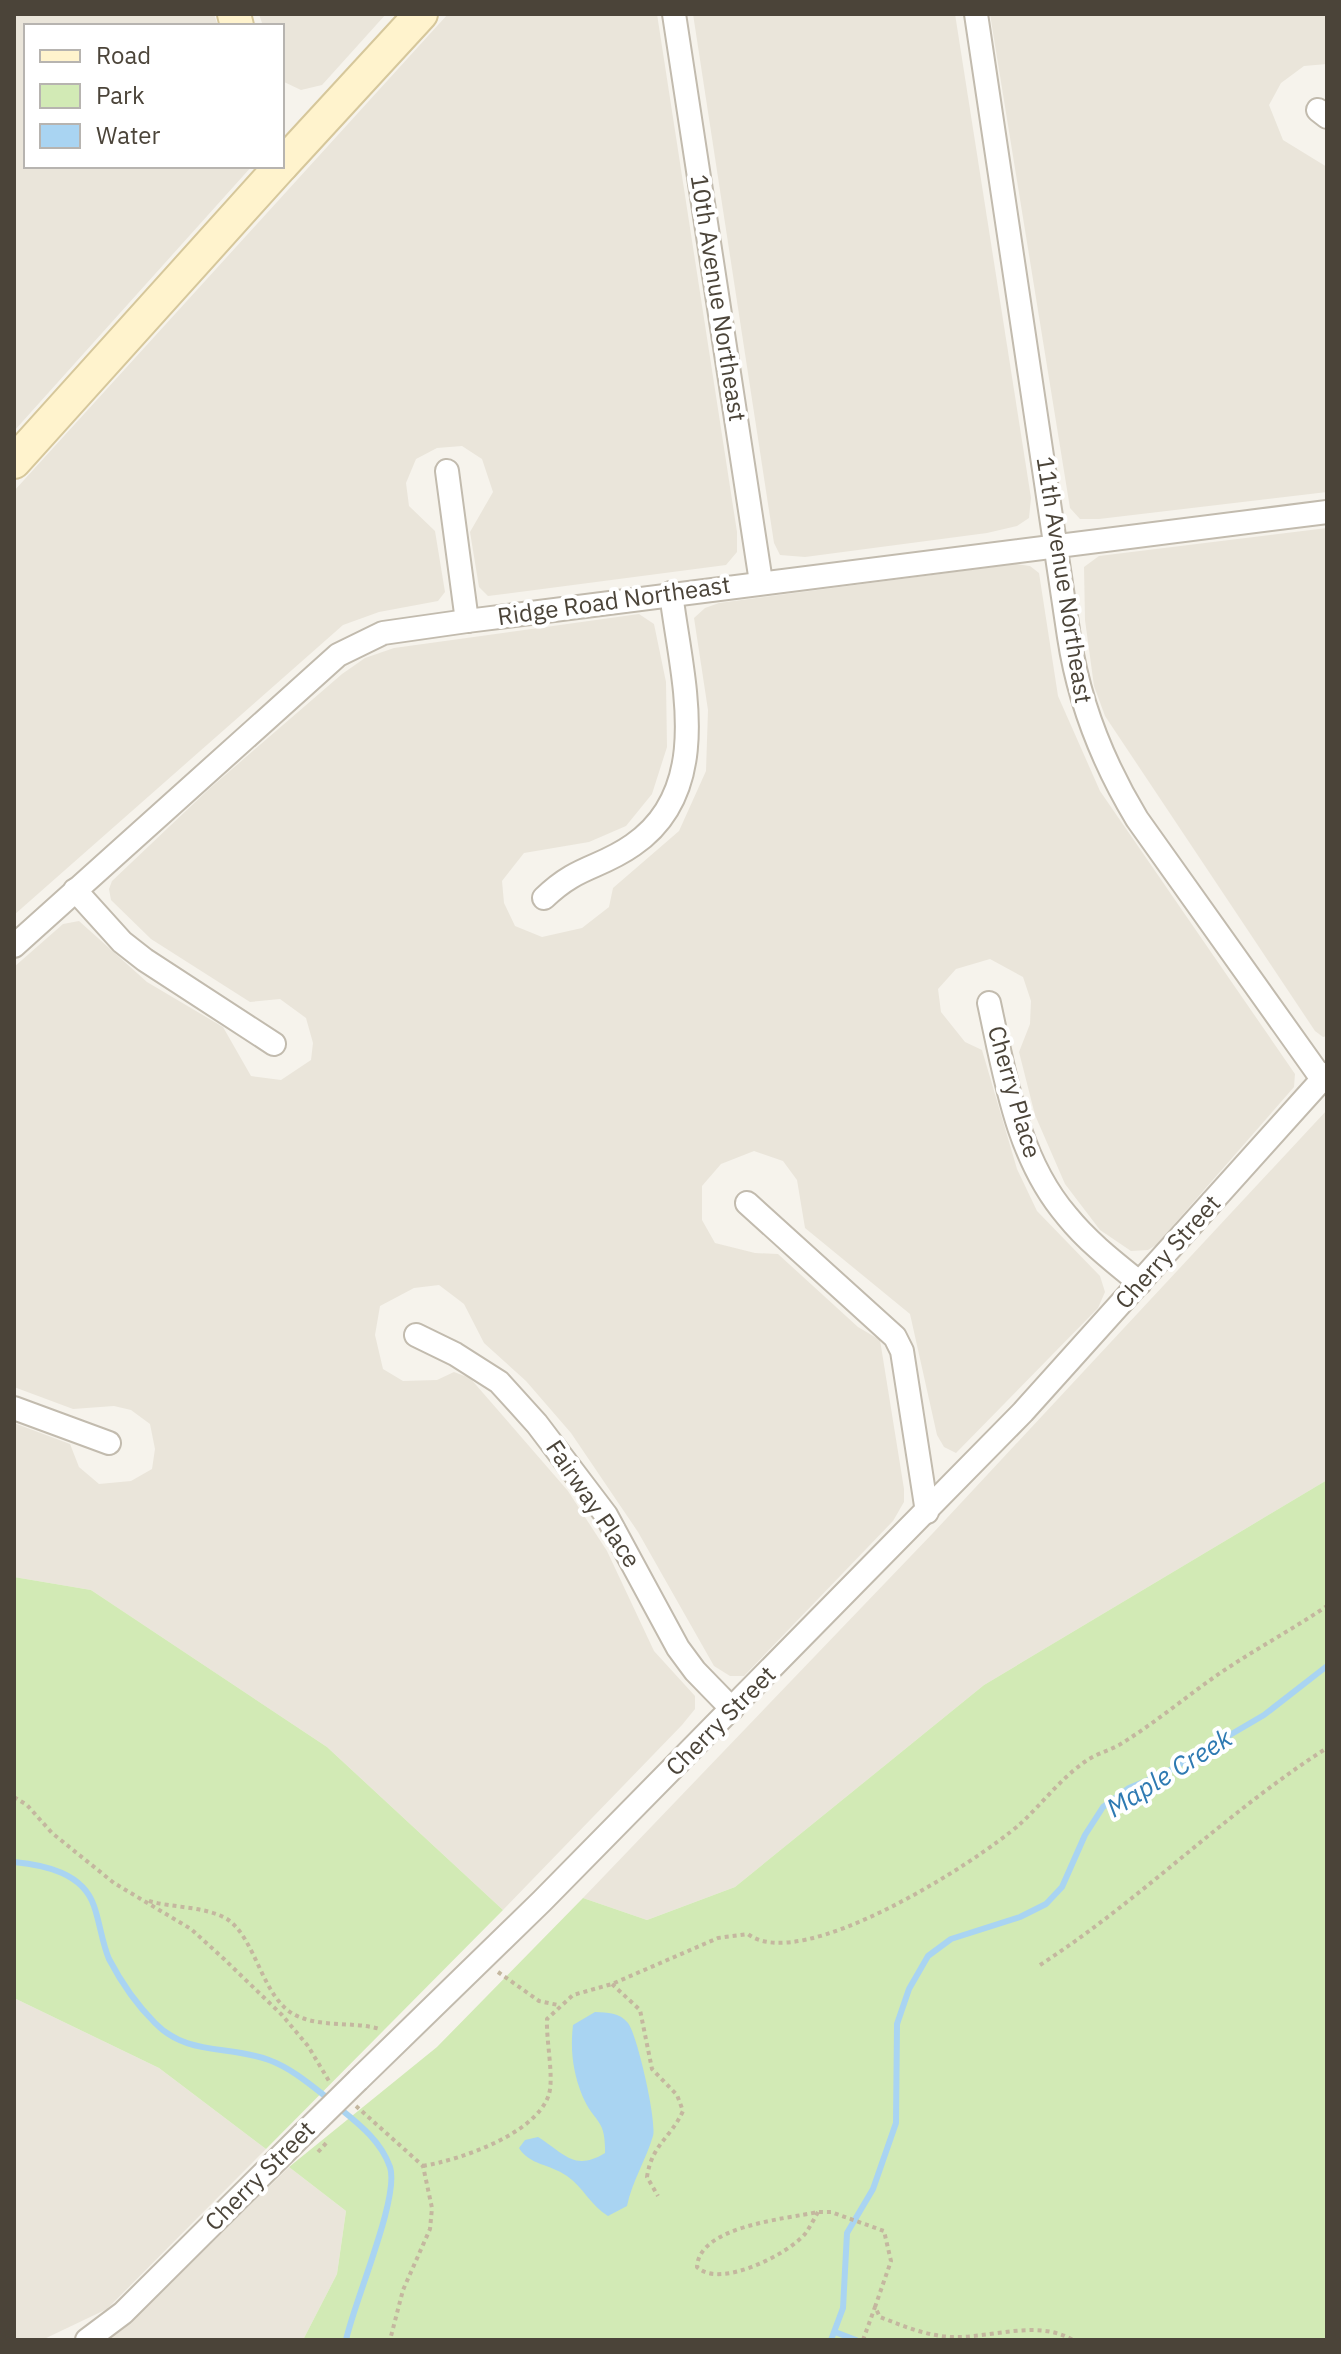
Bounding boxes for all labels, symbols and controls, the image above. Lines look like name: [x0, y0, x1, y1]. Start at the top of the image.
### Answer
legend: [24, 24, 284, 168]
text: Road: [96, 39, 151, 71]
text: Park: [96, 79, 145, 111]
text: Water: [96, 119, 160, 151]
street label: 10th Avenue Northeast: [684, 172, 754, 424]
street label: 11th Avenue Northeast: [1030, 454, 1100, 706]
street label: Ridge Road Northeast: [495, 568, 732, 632]
street label: Cherry Place: [981, 1022, 1049, 1162]
street label: Cherry Street: [1108, 1187, 1227, 1315]
street label: Fairway Place: [539, 1433, 648, 1574]
street label: Cherry Street: [658, 1658, 782, 1782]
water label: Maple Creek: [1099, 1720, 1238, 1824]
street label: Cherry Street: [197, 2113, 321, 2237]

